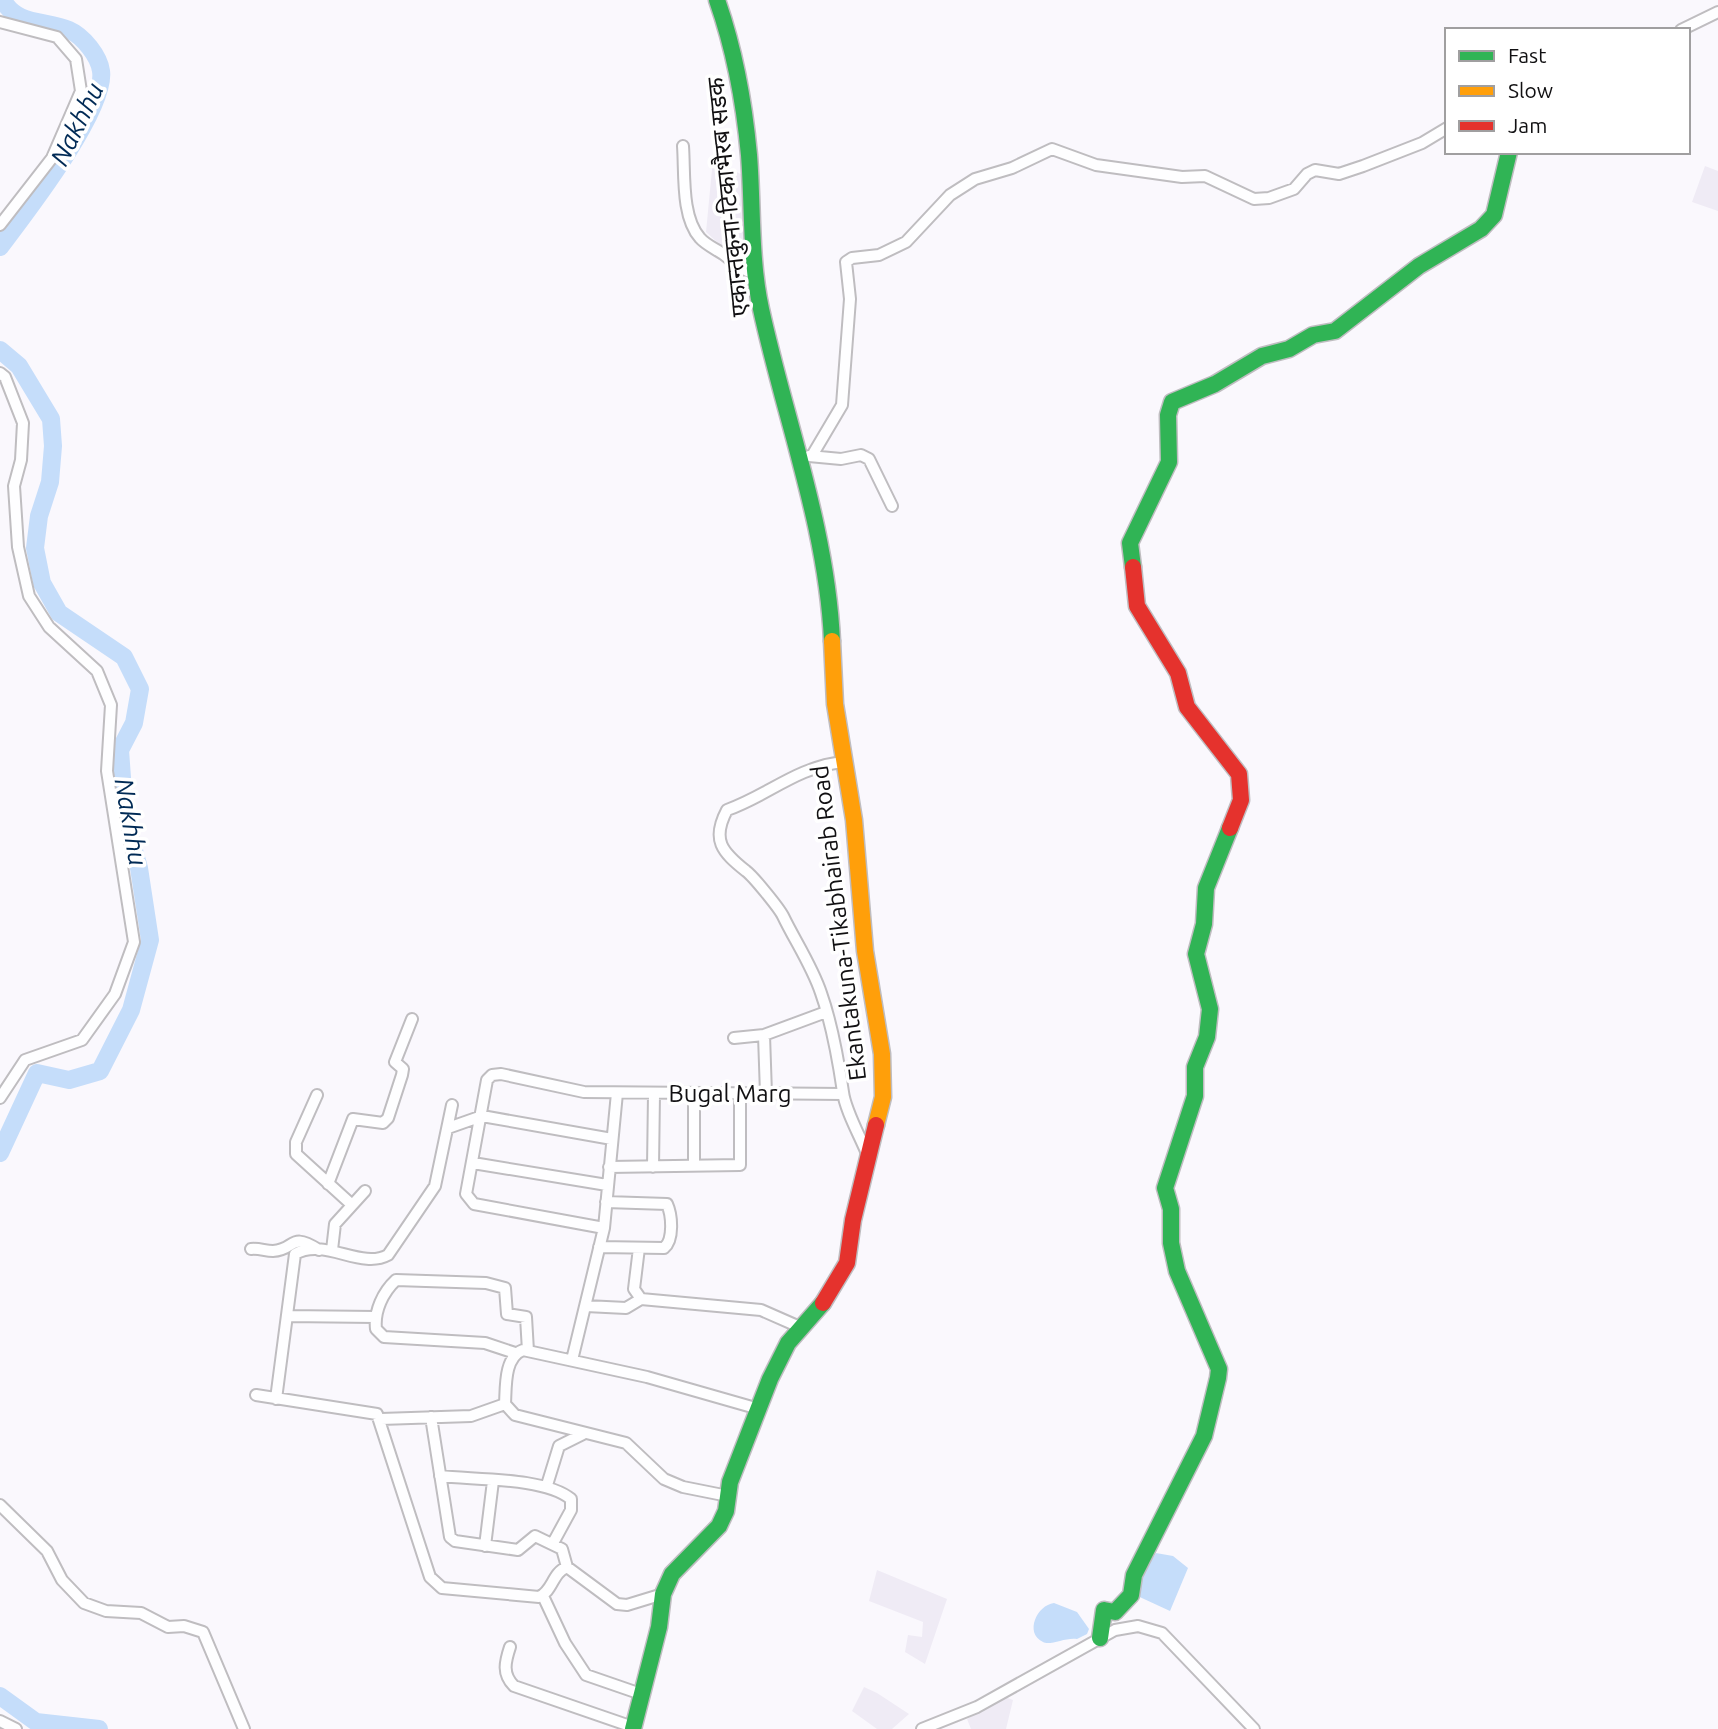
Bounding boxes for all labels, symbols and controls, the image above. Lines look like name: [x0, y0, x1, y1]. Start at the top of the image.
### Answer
legend: [1445, 28, 1690, 154]
text: Fast: [1508, 43, 1546, 67]
street label: एकान्तकुना-टिकाभैरब सडक: [701, 75, 755, 318]
water label: Nakhhu: [44, 78, 109, 170]
text: Slow: [1508, 78, 1553, 102]
text: Jam: [1508, 113, 1547, 137]
street label: Ekantakuna-Tikabhairab Road: [806, 764, 871, 1082]
water label: Nakhhu: [110, 776, 153, 868]
street label: Bugal Marg: [669, 1080, 791, 1107]

